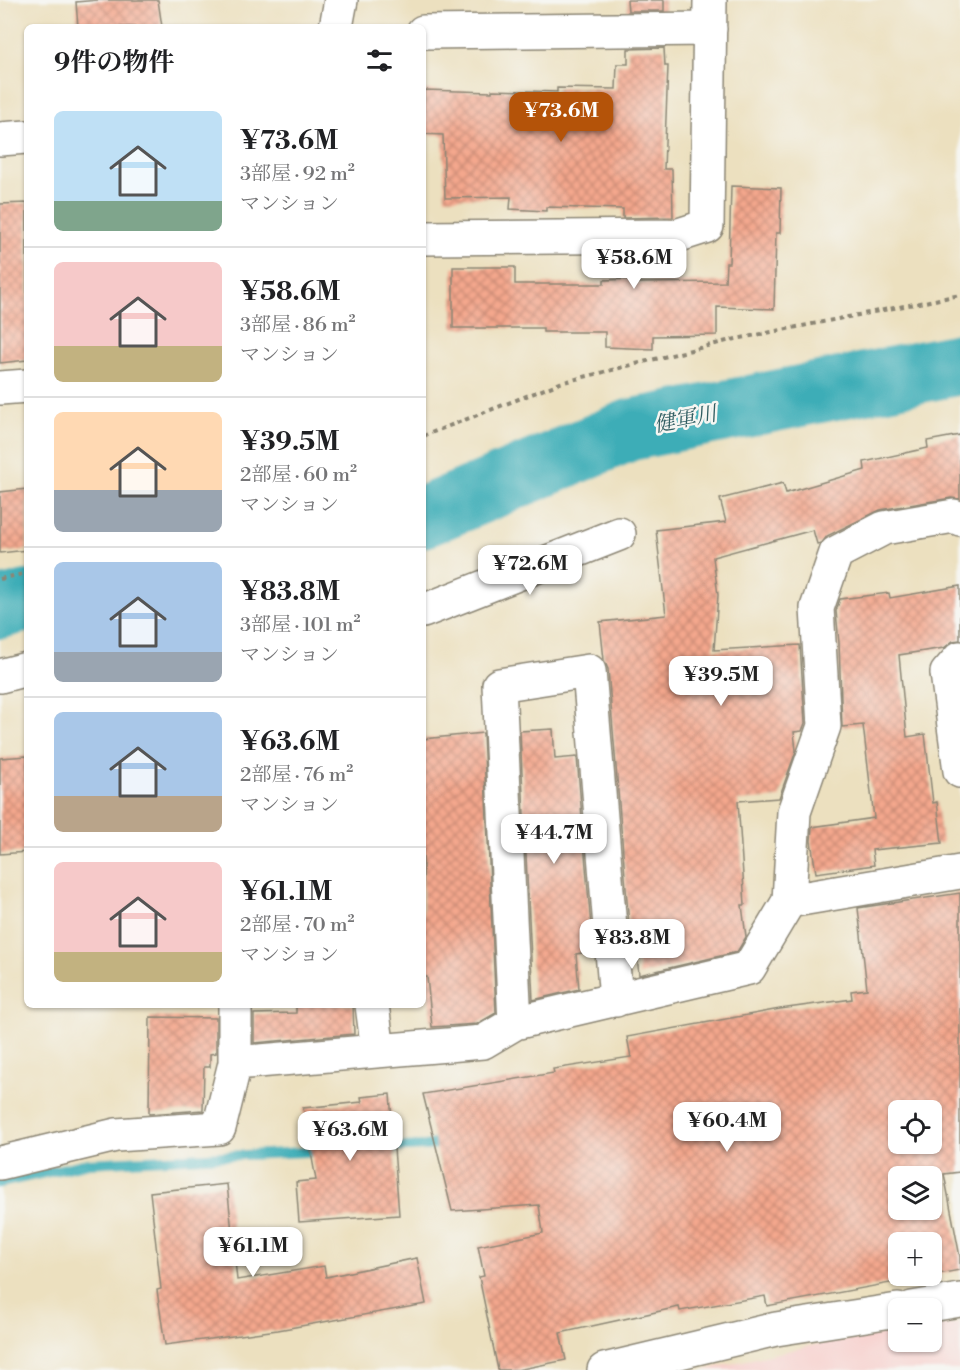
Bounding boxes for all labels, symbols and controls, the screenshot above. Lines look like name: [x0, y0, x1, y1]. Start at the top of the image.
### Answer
icon: filters: [363, 44, 396, 77]
text: 9件の物件: [54, 47, 174, 79]
pin: ¥73.6M: [512, 92, 610, 143]
text: ¥73.6M: [523, 99, 599, 124]
text: ¥73.6M: [240, 125, 338, 157]
icon: home: [102, 135, 174, 207]
text: 3部屋 · 92 m²: [240, 162, 355, 187]
text: マンション: [240, 192, 339, 217]
pin: ¥58.6M: [585, 239, 683, 290]
text: ¥58.6M: [595, 246, 673, 271]
text: ¥58.6M: [240, 276, 340, 308]
icon: home: [102, 286, 174, 358]
text: 3部屋 · 86 m²: [240, 313, 356, 338]
text: マンション: [240, 343, 339, 368]
water label: 健軍川: [652, 401, 721, 439]
text: ¥39.5M: [240, 426, 339, 458]
icon: home: [102, 436, 174, 508]
text: 2部屋 · 60 m²: [240, 463, 357, 488]
text: マンション: [240, 493, 339, 518]
pin: ¥72.6M: [481, 545, 579, 596]
text: ¥72.6M: [492, 552, 568, 577]
text: ¥83.8M: [240, 576, 340, 608]
icon: home: [102, 586, 174, 658]
text: 3部屋 · 101 m²: [240, 613, 360, 638]
text: マンション: [240, 643, 339, 668]
pin: ¥39.5M: [672, 656, 770, 707]
text: ¥39.5M: [683, 663, 759, 688]
text: ¥63.6M: [240, 726, 340, 758]
icon: home: [102, 736, 174, 808]
text: 2部屋 · 76 m²: [240, 763, 353, 788]
text: マンション: [240, 793, 339, 818]
pin: ¥44.7M: [505, 814, 603, 865]
text: ¥44.7M: [515, 821, 593, 846]
text: ¥61.1M: [240, 876, 332, 908]
icon: home: [102, 886, 174, 958]
text: 2部屋 · 70 m²: [240, 913, 354, 938]
pin: ¥83.8M: [583, 919, 681, 970]
text: ¥83.8M: [594, 926, 670, 951]
text: マンション: [240, 943, 339, 968]
map controls: [888, 1100, 942, 1352]
button: locate: [888, 1100, 942, 1154]
pin: ¥60.4M: [678, 1102, 776, 1153]
text: ¥60.4M: [687, 1109, 767, 1134]
pin: ¥63.6M: [301, 1111, 399, 1162]
text: ¥63.6M: [312, 1118, 388, 1143]
button: layers: [888, 1166, 942, 1220]
pin: ¥61.1M: [204, 1227, 302, 1278]
button: +: [888, 1232, 942, 1286]
text: ¥61.1M: [218, 1234, 288, 1259]
button: −: [888, 1298, 942, 1352]

